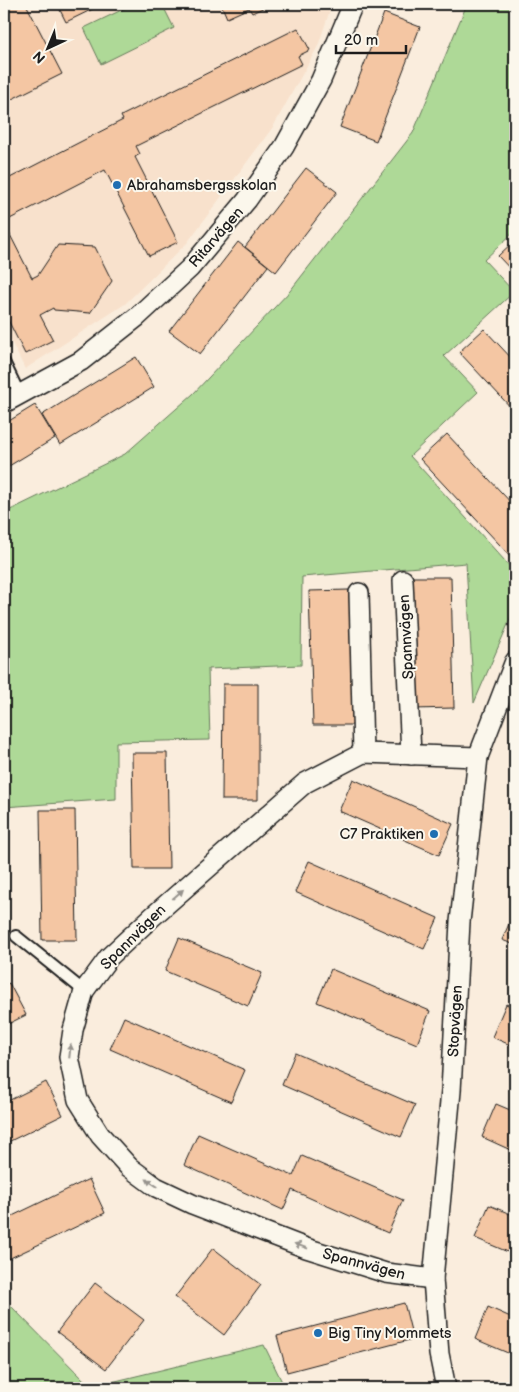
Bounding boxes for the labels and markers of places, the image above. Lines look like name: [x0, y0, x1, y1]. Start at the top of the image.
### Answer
place label: Abrahamsbergsskolan: [127, 176, 277, 195]
marker: Abrahamsbergsskolan: [111, 179, 123, 191]
place label: C7 Praktiken: [339, 825, 424, 844]
marker: C7 Praktiken: [428, 828, 440, 840]
place label: Big Tiny Mommets: [328, 1324, 452, 1343]
marker: Big Tiny Mommets: [312, 1327, 324, 1339]

